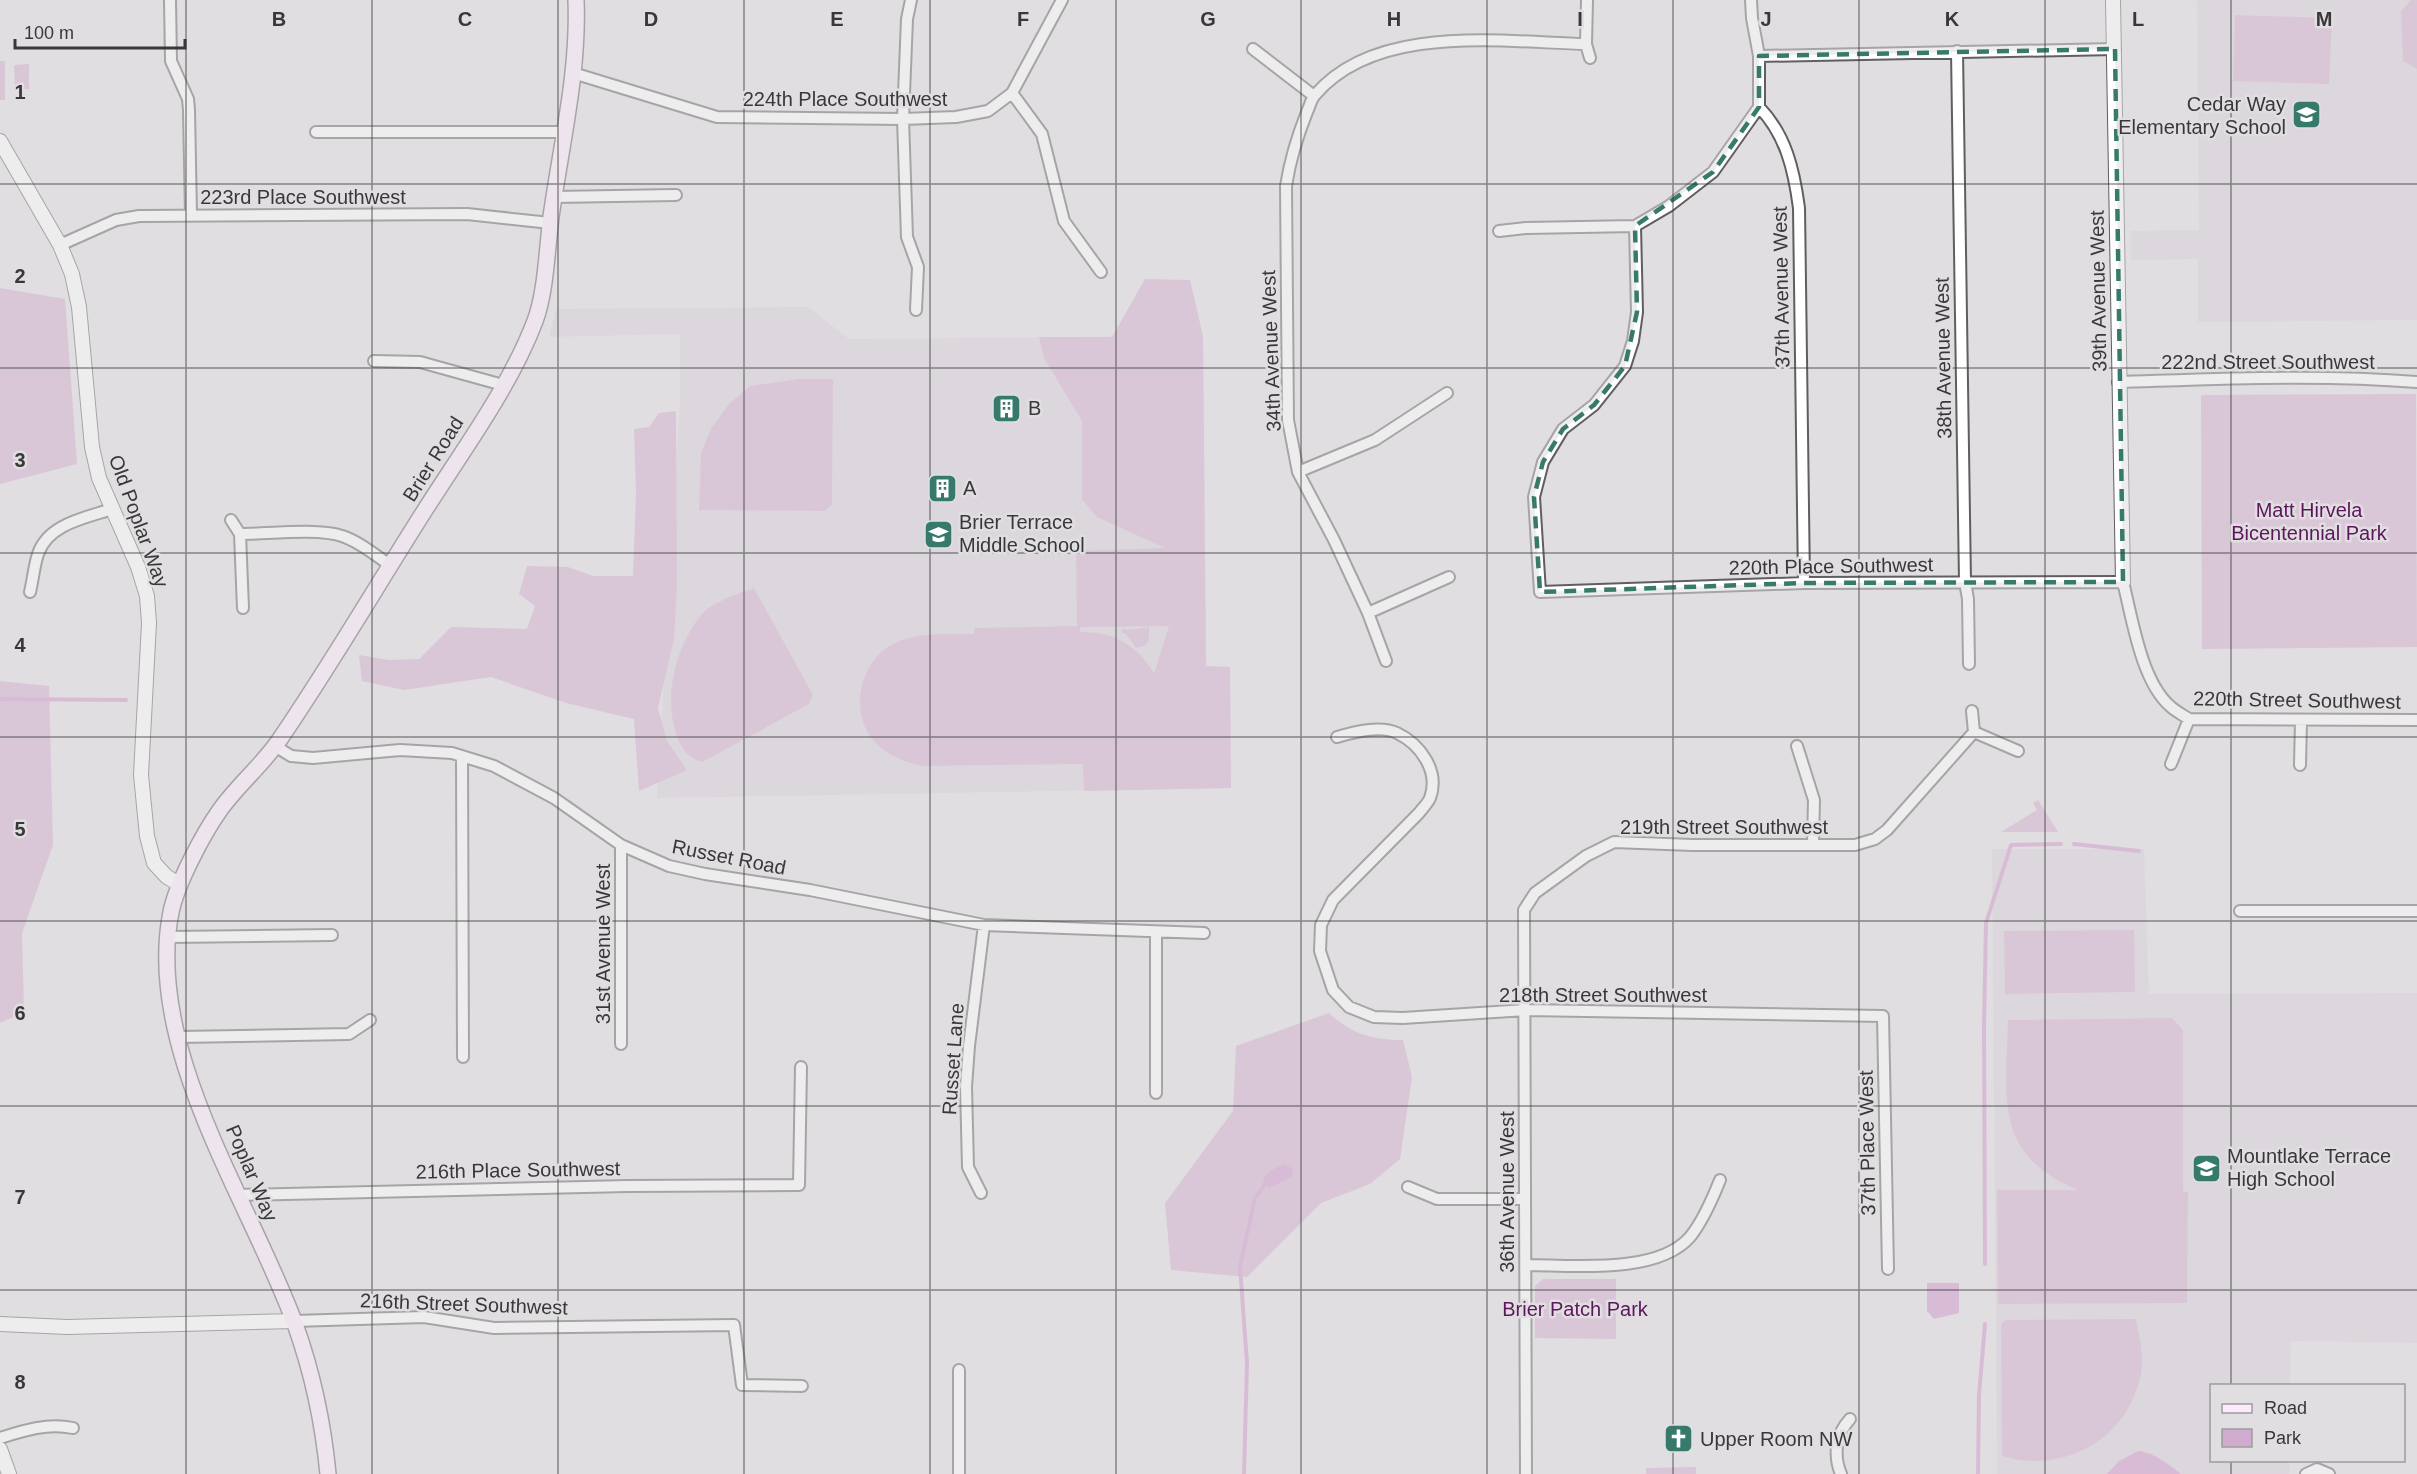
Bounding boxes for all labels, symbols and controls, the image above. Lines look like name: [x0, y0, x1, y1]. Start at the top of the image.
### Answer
text: B: [272, 8, 286, 30]
text: C: [458, 8, 472, 30]
text: D: [644, 8, 658, 30]
text: E: [830, 8, 844, 30]
text: F: [1017, 8, 1029, 30]
text: G: [1200, 8, 1216, 30]
text: H: [1387, 8, 1401, 30]
text: I: [1577, 8, 1583, 30]
text: J: [1760, 8, 1772, 30]
text: K: [1945, 8, 1960, 30]
text: L: [2132, 8, 2144, 30]
text: M: [2316, 8, 2332, 30]
scale bar: [15, 12, 184, 50]
text: 100 m: [24, 23, 74, 43]
text: 1: [14, 81, 26, 103]
street label: 224th Place Southwest: [743, 88, 948, 110]
place label: Cedar Way Elementary School: [2118, 93, 2286, 138]
school or university icon: Cedar Way Elementary School: [2291, 99, 2323, 131]
street label: 223rd Place Southwest: [200, 186, 406, 208]
street label: 37th Avenue West: [1769, 206, 1793, 368]
street label: 39th Avenue West: [2086, 210, 2110, 372]
text: 2: [14, 265, 26, 287]
street label: 34th Avenue West: [1257, 269, 1285, 432]
street label: 38th Avenue West: [1931, 277, 1955, 439]
street label: 222nd Street Southwest: [2161, 351, 2375, 373]
building icon: B: [991, 392, 1023, 424]
place label: B: [1028, 397, 1041, 419]
street label: Brier Road: [398, 413, 468, 505]
text: 3: [14, 449, 26, 471]
street label: Old Poplar Way: [105, 452, 173, 590]
building icon: A: [926, 472, 958, 504]
place label: A: [963, 477, 977, 499]
park label: Matt Hirvela Bicentennial Park: [2231, 499, 2388, 544]
place label: Brier Terrace Middle School: [959, 511, 1085, 556]
school or university icon: Brier Terrace Middle School: [922, 518, 954, 550]
street label: 220th Place Southwest: [1729, 553, 1934, 579]
text: 4: [14, 634, 26, 656]
street label: 220th Street Southwest: [2193, 687, 2402, 713]
street label: 219th Street Southwest: [1620, 816, 1828, 838]
text: 5: [14, 818, 26, 840]
street label: Russet Road: [670, 835, 788, 879]
street label: 31st Avenue West: [592, 863, 614, 1024]
street label: 218th Street Southwest: [1499, 984, 1707, 1006]
text: 6: [14, 1002, 26, 1024]
street label: Russet Lane: [938, 1002, 968, 1116]
street label: 37th Place West: [1855, 1070, 1879, 1216]
street label: 36th Avenue West: [1496, 1111, 1518, 1273]
street label: Poplar Way: [222, 1121, 282, 1225]
place label: Mountlake Terrace High School: [2227, 1145, 2391, 1190]
school or university icon: Mountlake Terrace High School: [2190, 1152, 2222, 1184]
street label: 216th Place Southwest: [416, 1157, 621, 1183]
text: 7: [14, 1186, 26, 1208]
street label: 216th Street Southwest: [360, 1289, 569, 1319]
park label: Brier Patch Park: [1502, 1298, 1649, 1320]
text: 8: [14, 1371, 26, 1393]
legend: [2210, 1384, 2405, 1462]
text: Road: [2264, 1398, 2307, 1418]
church icon: Upper Room NW: [1663, 1423, 1695, 1455]
place label: Upper Room NW: [1700, 1428, 1852, 1450]
text: Park: [2264, 1428, 2302, 1448]

